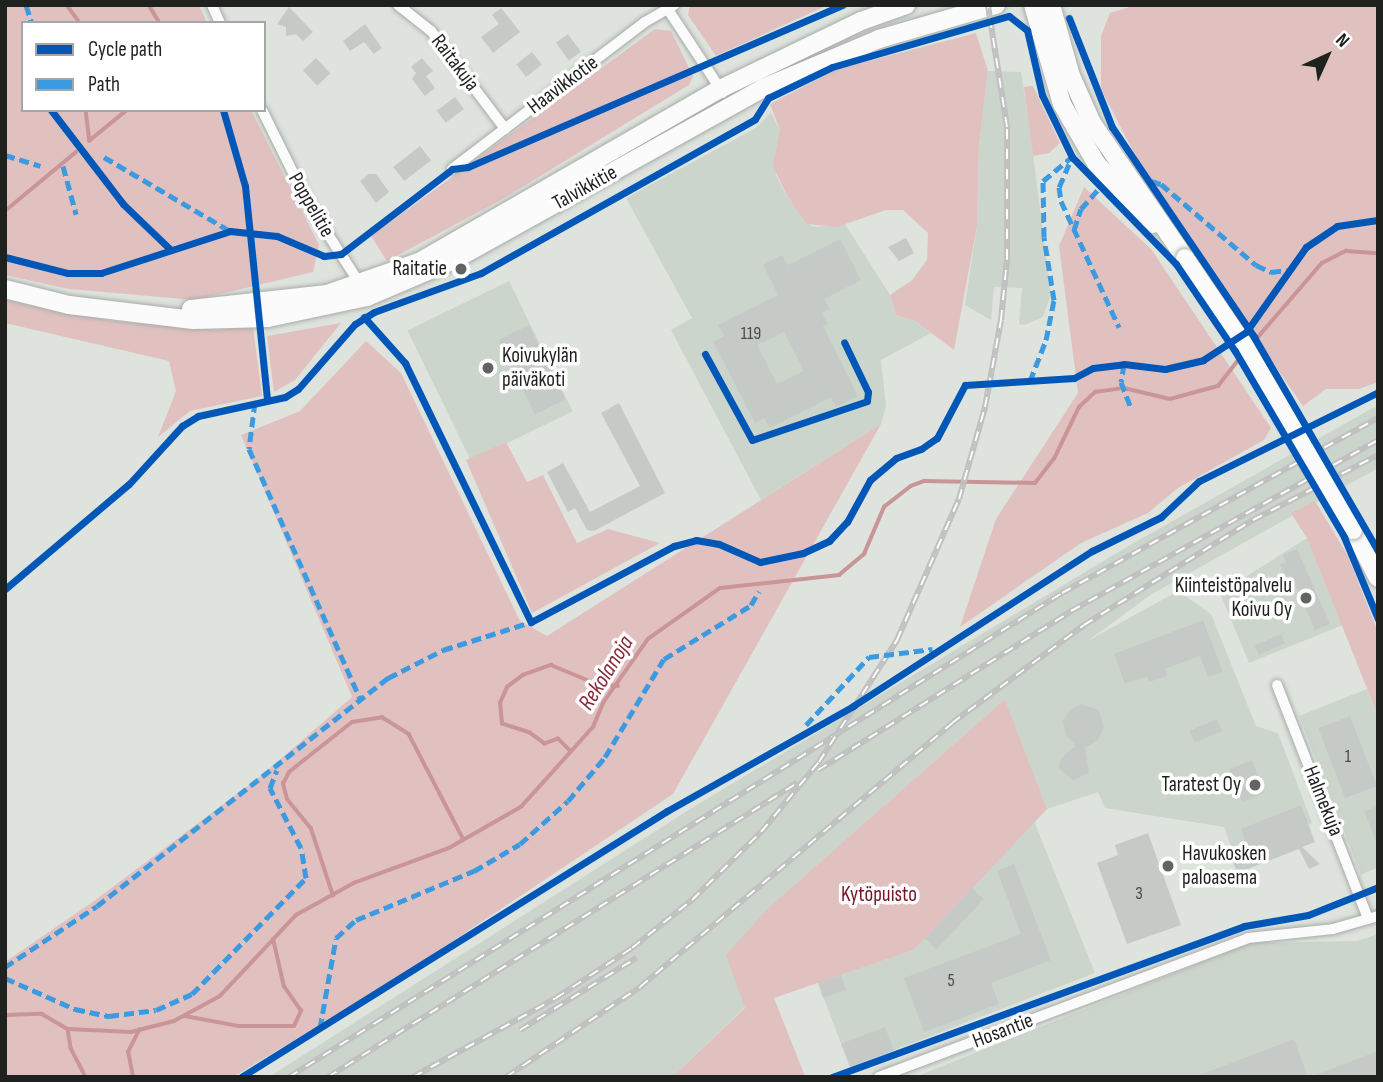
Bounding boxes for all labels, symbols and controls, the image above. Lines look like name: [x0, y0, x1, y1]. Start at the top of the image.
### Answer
legend: [21, 21, 266, 112]
north arrow: [1292, 21, 1362, 91]
text: N: [1330, 29, 1354, 53]
street label: Raitakuja: [426, 30, 484, 96]
text: Cycle path: [88, 37, 162, 62]
street label: Haavikkotie: [523, 50, 603, 120]
text: Path: [88, 72, 120, 97]
street label: Talvikkitie: [548, 160, 622, 216]
street label: Poppelitie: [282, 168, 340, 242]
place label: Raitatie: [392, 256, 447, 282]
marker: Raitatie: [453, 261, 469, 277]
house number: 119: [741, 323, 761, 345]
place label: Koivukylän päiväkoti: [502, 343, 578, 393]
marker: Koivukylän päiväkoti: [480, 360, 496, 376]
place label: Kiinteistöpalvelu Koivu Oy: [1175, 573, 1292, 623]
marker: Kiinteistöpalvelu Koivu Oy: [1298, 590, 1314, 606]
water label: Rekolanoja: [572, 631, 640, 715]
house number: 1: [1345, 746, 1351, 768]
street label: Halmekuja: [1298, 762, 1348, 840]
place label: Taratest Oy: [1162, 772, 1241, 798]
marker: Taratest Oy: [1247, 777, 1263, 793]
place label: Havukosken paloasema: [1182, 841, 1267, 891]
marker: Havukosken paloasema: [1160, 858, 1176, 874]
park label: Kytöpuisto: [841, 882, 917, 908]
house number: 3: [1135, 883, 1143, 905]
house number: 5: [947, 970, 955, 992]
street label: Hosantie: [969, 1008, 1037, 1054]

